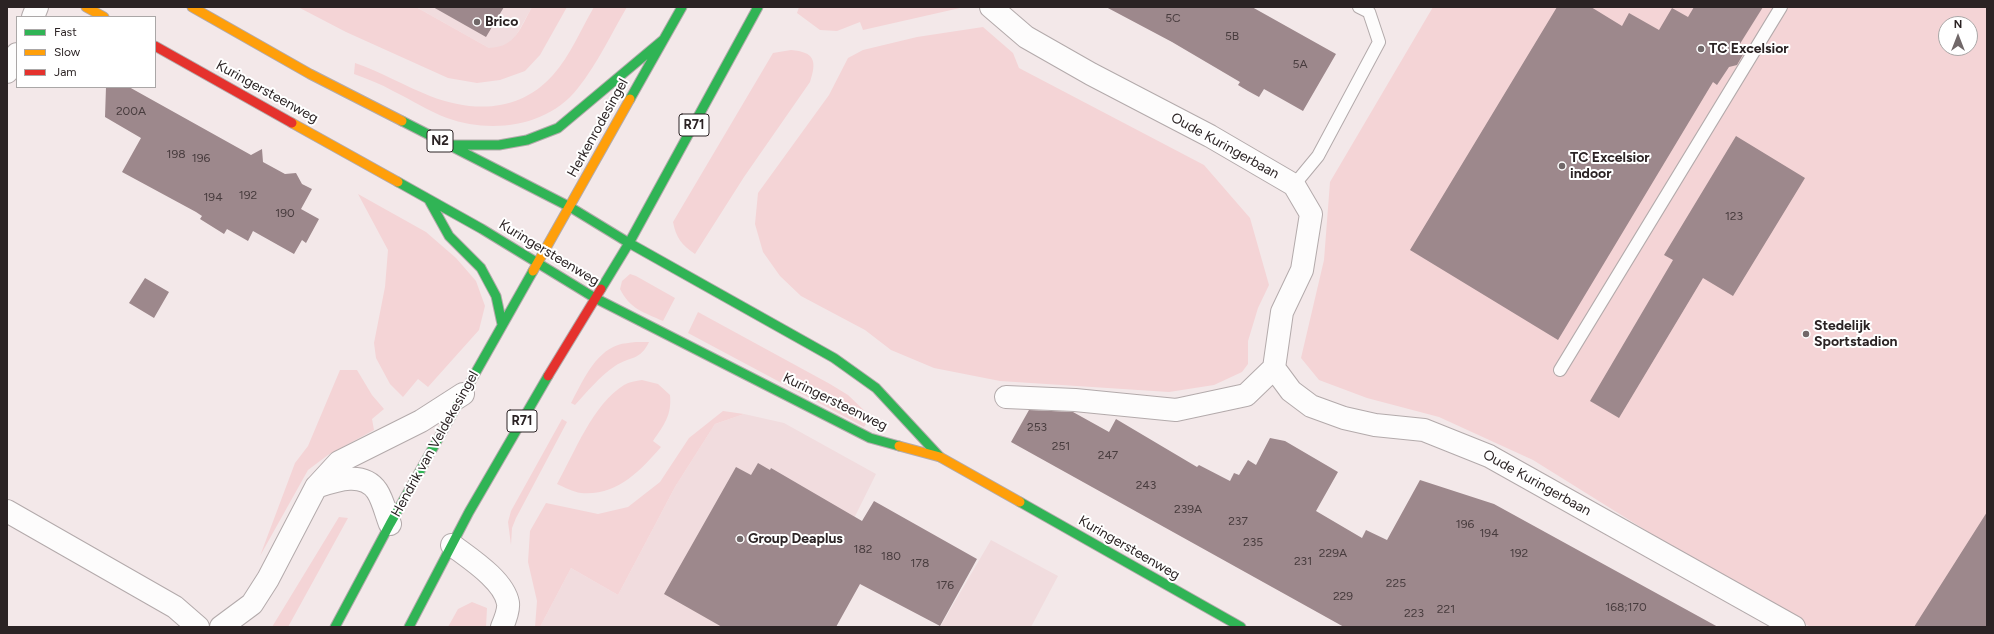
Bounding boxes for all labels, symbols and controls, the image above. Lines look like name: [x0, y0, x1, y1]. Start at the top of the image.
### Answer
house number: 5C: [1165, 11, 1181, 25]
place label: Brico: [485, 14, 518, 30]
legend: [16, 16, 156, 88]
north arrow: [1938, 16, 1978, 56]
marker: Brico: [472, 17, 482, 27]
text: N: [1954, 18, 1962, 31]
text: Fast: [54, 25, 77, 39]
house number: 5B: [1225, 29, 1239, 43]
place label: TC Excelsior: [1709, 41, 1789, 57]
marker: TC Excelsior: [1696, 44, 1706, 54]
text: Slow: [54, 45, 80, 59]
street label: Kuringersteenweg: [213, 57, 321, 127]
house number: 5A: [1292, 57, 1308, 71]
text: Jam: [54, 65, 77, 79]
street label: Herkenrodesingel: [564, 76, 632, 180]
house number: 200A: [116, 104, 146, 118]
street label: Oude Kuringerbaan: [1168, 109, 1282, 183]
road number: R71: [679, 114, 709, 136]
road number: N2: [427, 130, 453, 152]
house number: 198: [166, 147, 186, 161]
place label: TC Excelsior indoor: [1570, 150, 1650, 182]
house number: 196: [192, 151, 210, 165]
marker: TC Excelsior indoor: [1557, 161, 1567, 171]
house number: 192: [239, 188, 257, 202]
house number: 194: [203, 190, 223, 204]
house number: 190: [275, 206, 295, 220]
house number: 123: [1725, 209, 1743, 223]
street label: Kuringersteenweg: [496, 216, 602, 290]
place label: Stedelijk Sportstadion: [1814, 318, 1898, 350]
marker: Stedelijk Sportstadion: [1801, 329, 1811, 339]
street label: Hendrik van Veldekesingel: [388, 368, 482, 520]
street label: Kuringersteenweg: [780, 369, 890, 435]
road number: R71: [507, 410, 537, 432]
house number: 253: [1027, 420, 1047, 434]
house number: 251: [1052, 439, 1070, 453]
street label: Oude Kuringerbaan: [1480, 446, 1594, 520]
house number: 247: [1098, 448, 1118, 462]
house number: 243: [1136, 478, 1156, 492]
house number: 239A: [1174, 502, 1202, 516]
street label: Kuringersteenweg: [1075, 512, 1183, 584]
house number: 237: [1228, 514, 1248, 528]
house number: 196: [1456, 517, 1474, 531]
house number: 194: [1479, 526, 1499, 540]
place label: Group Deaplus: [748, 531, 843, 547]
marker: Group Deaplus: [735, 534, 745, 544]
house number: 235: [1243, 535, 1263, 549]
house number: 182: [853, 542, 873, 556]
house number: 229A: [1319, 546, 1347, 560]
house number: 192: [1510, 546, 1528, 560]
house number: 180: [881, 549, 901, 563]
house number: 231: [1294, 554, 1312, 568]
house number: 178: [911, 556, 929, 570]
house number: 225: [1386, 576, 1406, 590]
house number: 176: [936, 578, 954, 592]
house number: 229: [1333, 589, 1353, 603]
house number: 168;170: [1605, 600, 1647, 614]
house number: 221: [1437, 602, 1455, 616]
house number: 223: [1404, 606, 1424, 620]

